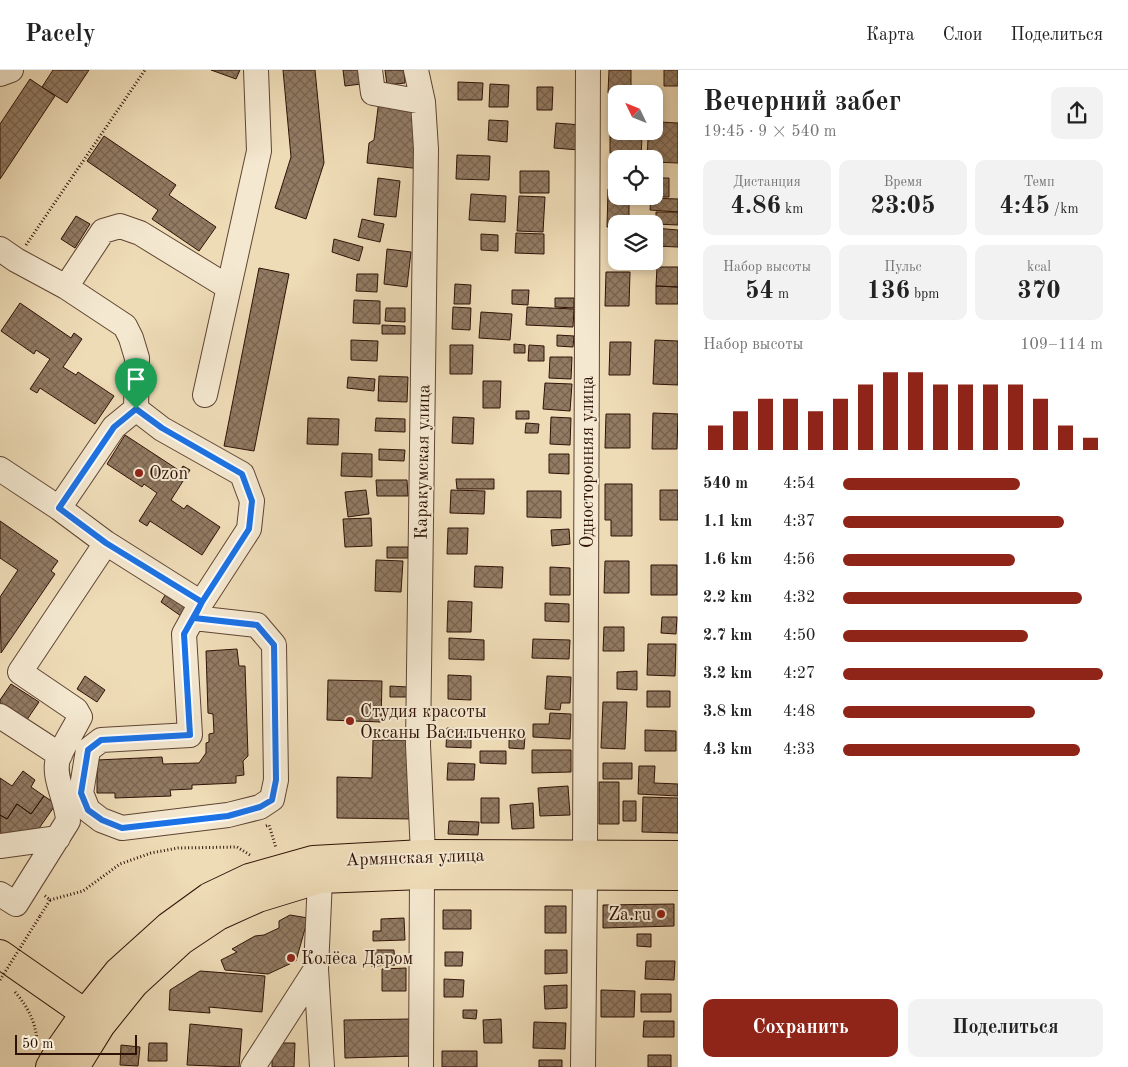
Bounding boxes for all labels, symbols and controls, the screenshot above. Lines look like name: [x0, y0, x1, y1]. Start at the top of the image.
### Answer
text: Pacely: [25, 23, 96, 47]
text: Карта: [866, 26, 915, 44]
text: Слои: [943, 26, 982, 44]
text: Поделиться: [1010, 26, 1103, 44]
north arrow: [608, 85, 662, 140]
map controls: [608, 85, 663, 270]
button: share: [1051, 87, 1103, 139]
text: Вечерний забег: [703, 89, 901, 117]
text: 19:45 · 9 × 540 m: [703, 124, 836, 140]
button: locate: [608, 150, 663, 205]
text: Дистанция: [733, 175, 801, 189]
text: Время: [884, 175, 922, 189]
text: Темп: [1023, 175, 1055, 189]
text: 4.86: [731, 194, 781, 219]
text: 23:05: [870, 194, 936, 219]
text: 4:45: [999, 194, 1050, 219]
text: km: [781, 202, 803, 216]
text: /km: [1050, 202, 1079, 216]
button: layers: [608, 215, 663, 270]
text: Набор высоты: [723, 260, 811, 274]
text: Пульс: [884, 260, 922, 274]
text: kcal: [1027, 260, 1051, 274]
text: 54: [745, 279, 774, 304]
text: 136: [867, 279, 910, 304]
text: 370: [1017, 279, 1061, 304]
text: m: [774, 287, 789, 301]
text: bpm: [910, 287, 939, 301]
text: Набор высоты: [703, 337, 803, 353]
text: 109–114 m: [1020, 337, 1103, 353]
pin: [115, 358, 157, 409]
icon: arrive: [122, 365, 150, 393]
street label: Односторонняя улица: [579, 376, 597, 548]
street label: Каракумская улица: [413, 384, 433, 540]
place label: Ozon: [149, 465, 188, 483]
marker: Ozon: [133, 467, 145, 479]
text: 540 m: [703, 476, 748, 492]
text: 4:54: [783, 476, 815, 492]
text: 1.1 km: [703, 514, 752, 530]
text: 4:37: [783, 514, 815, 530]
text: 1.6 km: [703, 552, 752, 568]
text: 4:56: [783, 552, 815, 568]
text: 2.2 km: [703, 590, 752, 606]
text: 4:32: [783, 590, 815, 606]
text: 2.7 km: [703, 628, 752, 644]
text: 4:50: [783, 628, 815, 644]
text: 3.2 km: [703, 666, 752, 682]
text: 4:27: [783, 666, 815, 682]
place label: Студия красоты Оксаны Васильченко: [360, 703, 526, 742]
text: 3.8 km: [703, 704, 752, 720]
text: 4:48: [783, 704, 815, 720]
marker: Студия красоты Оксаны Васильченко: [344, 715, 356, 727]
text: 4.3 km: [703, 742, 752, 758]
text: 4:33: [783, 742, 815, 758]
street label: Армянская улица: [345, 847, 485, 869]
place label: Za.ru: [608, 906, 651, 924]
marker: Za.ru: [655, 908, 667, 920]
place label: Колёса Даром: [301, 950, 413, 968]
marker: Колёса Даром: [285, 952, 297, 964]
button: Сохранить: [703, 999, 898, 1057]
button: Поделиться: [908, 999, 1103, 1057]
scale bar: [15, 1032, 138, 1055]
text: 50 m: [22, 1037, 53, 1051]

